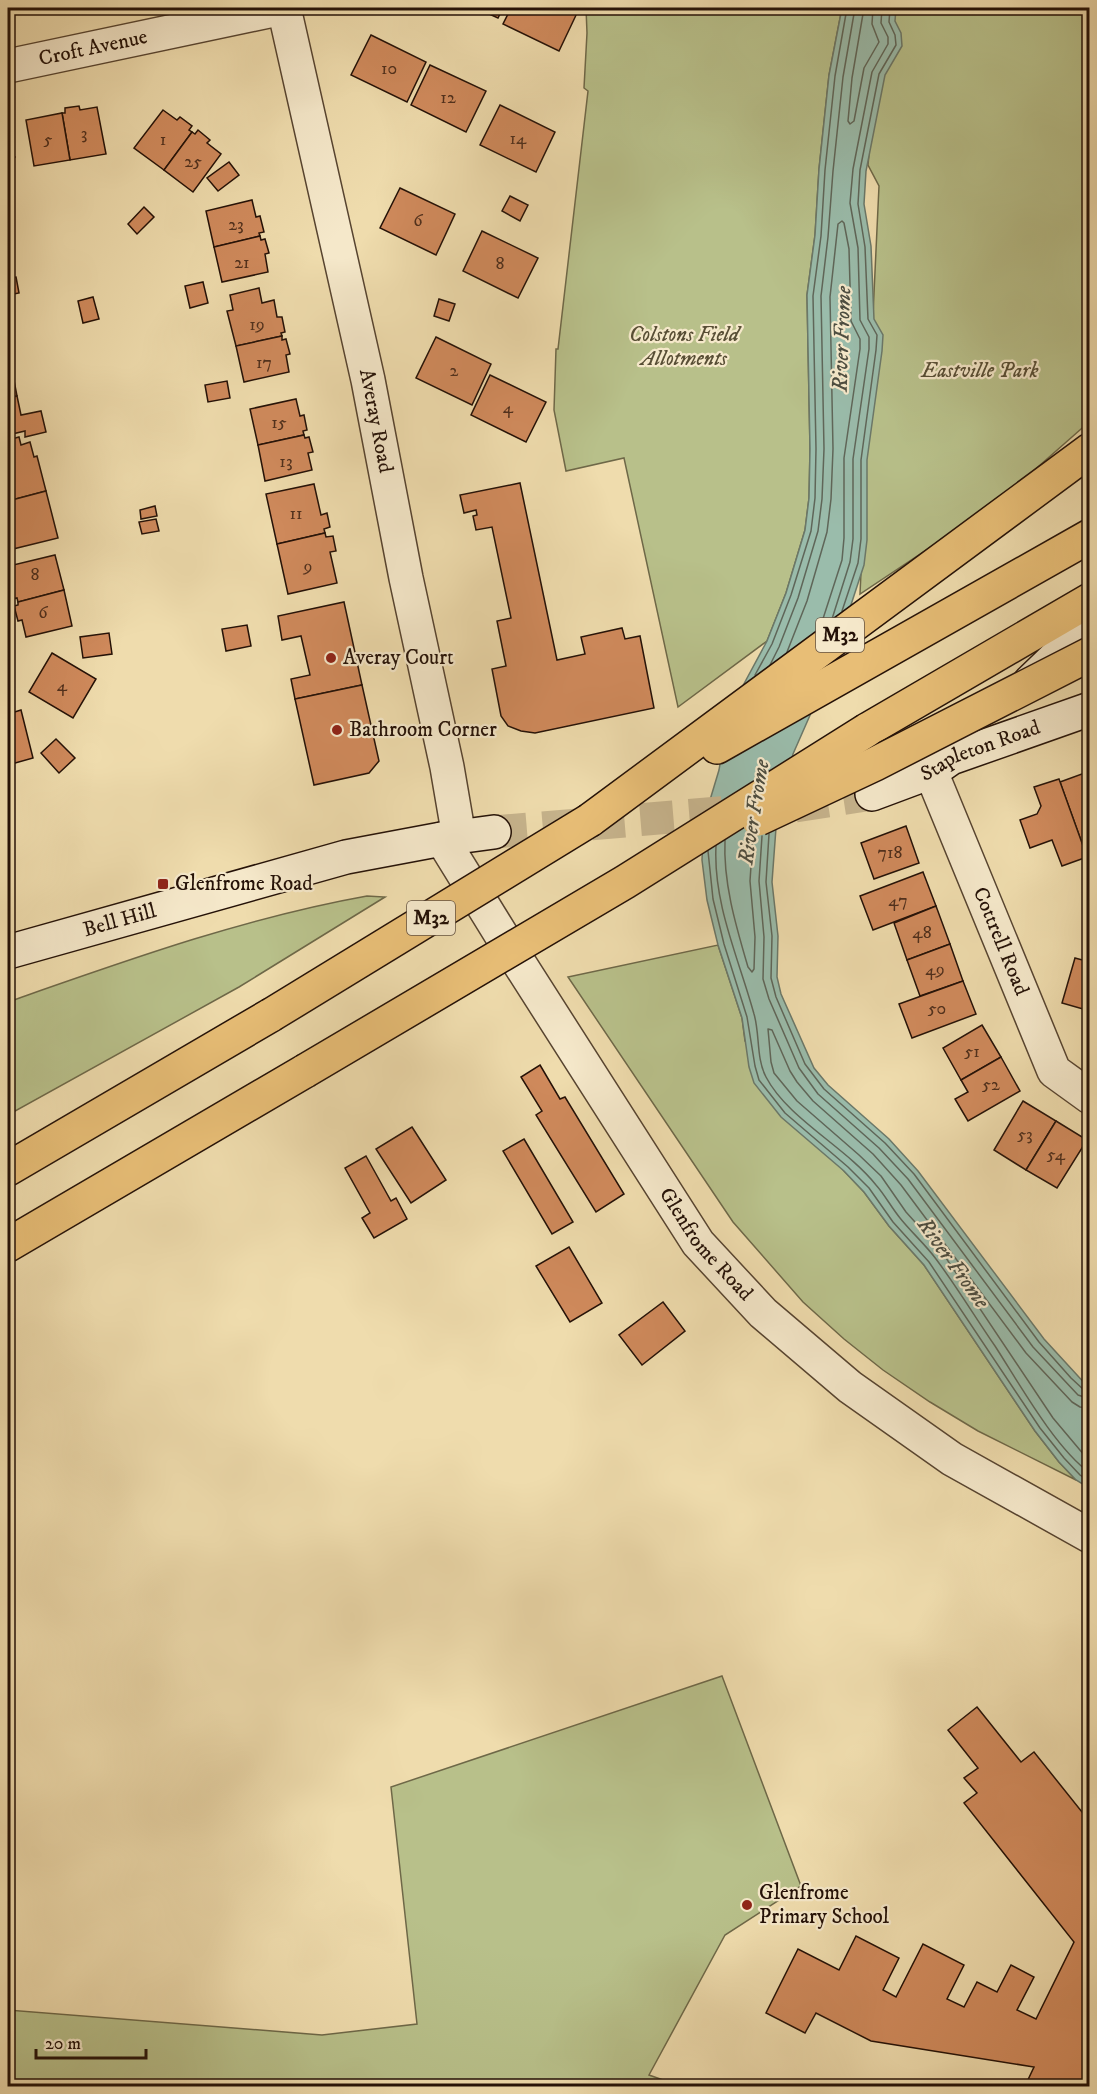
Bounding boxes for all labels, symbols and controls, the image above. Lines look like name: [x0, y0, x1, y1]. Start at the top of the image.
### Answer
street label: Croft Avenue: [36, 24, 150, 72]
house number: 10: [381, 58, 397, 80]
house number: 12: [440, 87, 456, 109]
house number: 3: [81, 123, 87, 145]
house number: 14: [510, 128, 527, 150]
house number: 5: [44, 129, 53, 151]
house number: 1: [160, 129, 166, 151]
house number: 25: [184, 151, 202, 173]
house number: 6: [413, 210, 423, 232]
house number: 23: [228, 214, 244, 236]
house number: 21: [234, 252, 250, 274]
house number: 8: [495, 253, 505, 275]
water label: River Frome: [827, 285, 857, 393]
house number: 19: [249, 314, 265, 336]
park label: Colstons Field Allotments: [629, 322, 742, 372]
house number: 17: [256, 352, 272, 374]
park label: Eastville Park: [921, 358, 1039, 384]
house number: 2: [450, 360, 459, 382]
street label: Averay Road: [353, 366, 399, 476]
house number: 4: [503, 397, 514, 419]
house number: 15: [271, 412, 287, 434]
house number: 13: [279, 451, 293, 473]
house number: 11: [289, 503, 303, 525]
house number: 9: [303, 556, 312, 578]
house number: 8: [30, 564, 40, 586]
house number: 6: [38, 602, 48, 624]
road number: M32: [816, 618, 864, 652]
place label: Averay Court: [343, 645, 454, 671]
marker: Averay Court: [324, 651, 338, 665]
house number: 4: [57, 675, 68, 697]
street label: Stapleton Road: [917, 714, 1044, 788]
place label: Bathroom Corner: [349, 717, 497, 743]
marker: Bathroom Corner: [330, 723, 344, 737]
water label: River Frome: [732, 757, 776, 867]
house number: 718: [877, 842, 903, 864]
place label: Glenfrome Road: [175, 871, 313, 897]
marker: Glenfrome Road: [156, 877, 170, 891]
street label: Cottrell Road: [967, 883, 1035, 1000]
house number: 47: [888, 890, 908, 912]
street label: Bell Hill: [80, 898, 160, 943]
road number: M32: [407, 901, 455, 935]
house number: 48: [912, 922, 932, 944]
house number: 49: [925, 959, 945, 981]
house number: 50: [928, 998, 946, 1020]
house number: 51: [964, 1041, 980, 1063]
house number: 52: [982, 1074, 1000, 1096]
house number: 53: [1017, 1124, 1033, 1146]
house number: 54: [1047, 1144, 1066, 1166]
street label: Glenfrome Road: [653, 1183, 759, 1307]
water label: River Frome: [910, 1212, 995, 1314]
place label: Glenfrome Primary School: [759, 1880, 890, 1930]
marker: Glenfrome Primary School: [740, 1898, 754, 1912]
scale bar: [36, 2022, 146, 2060]
text: 20 m: [45, 2033, 81, 2055]

